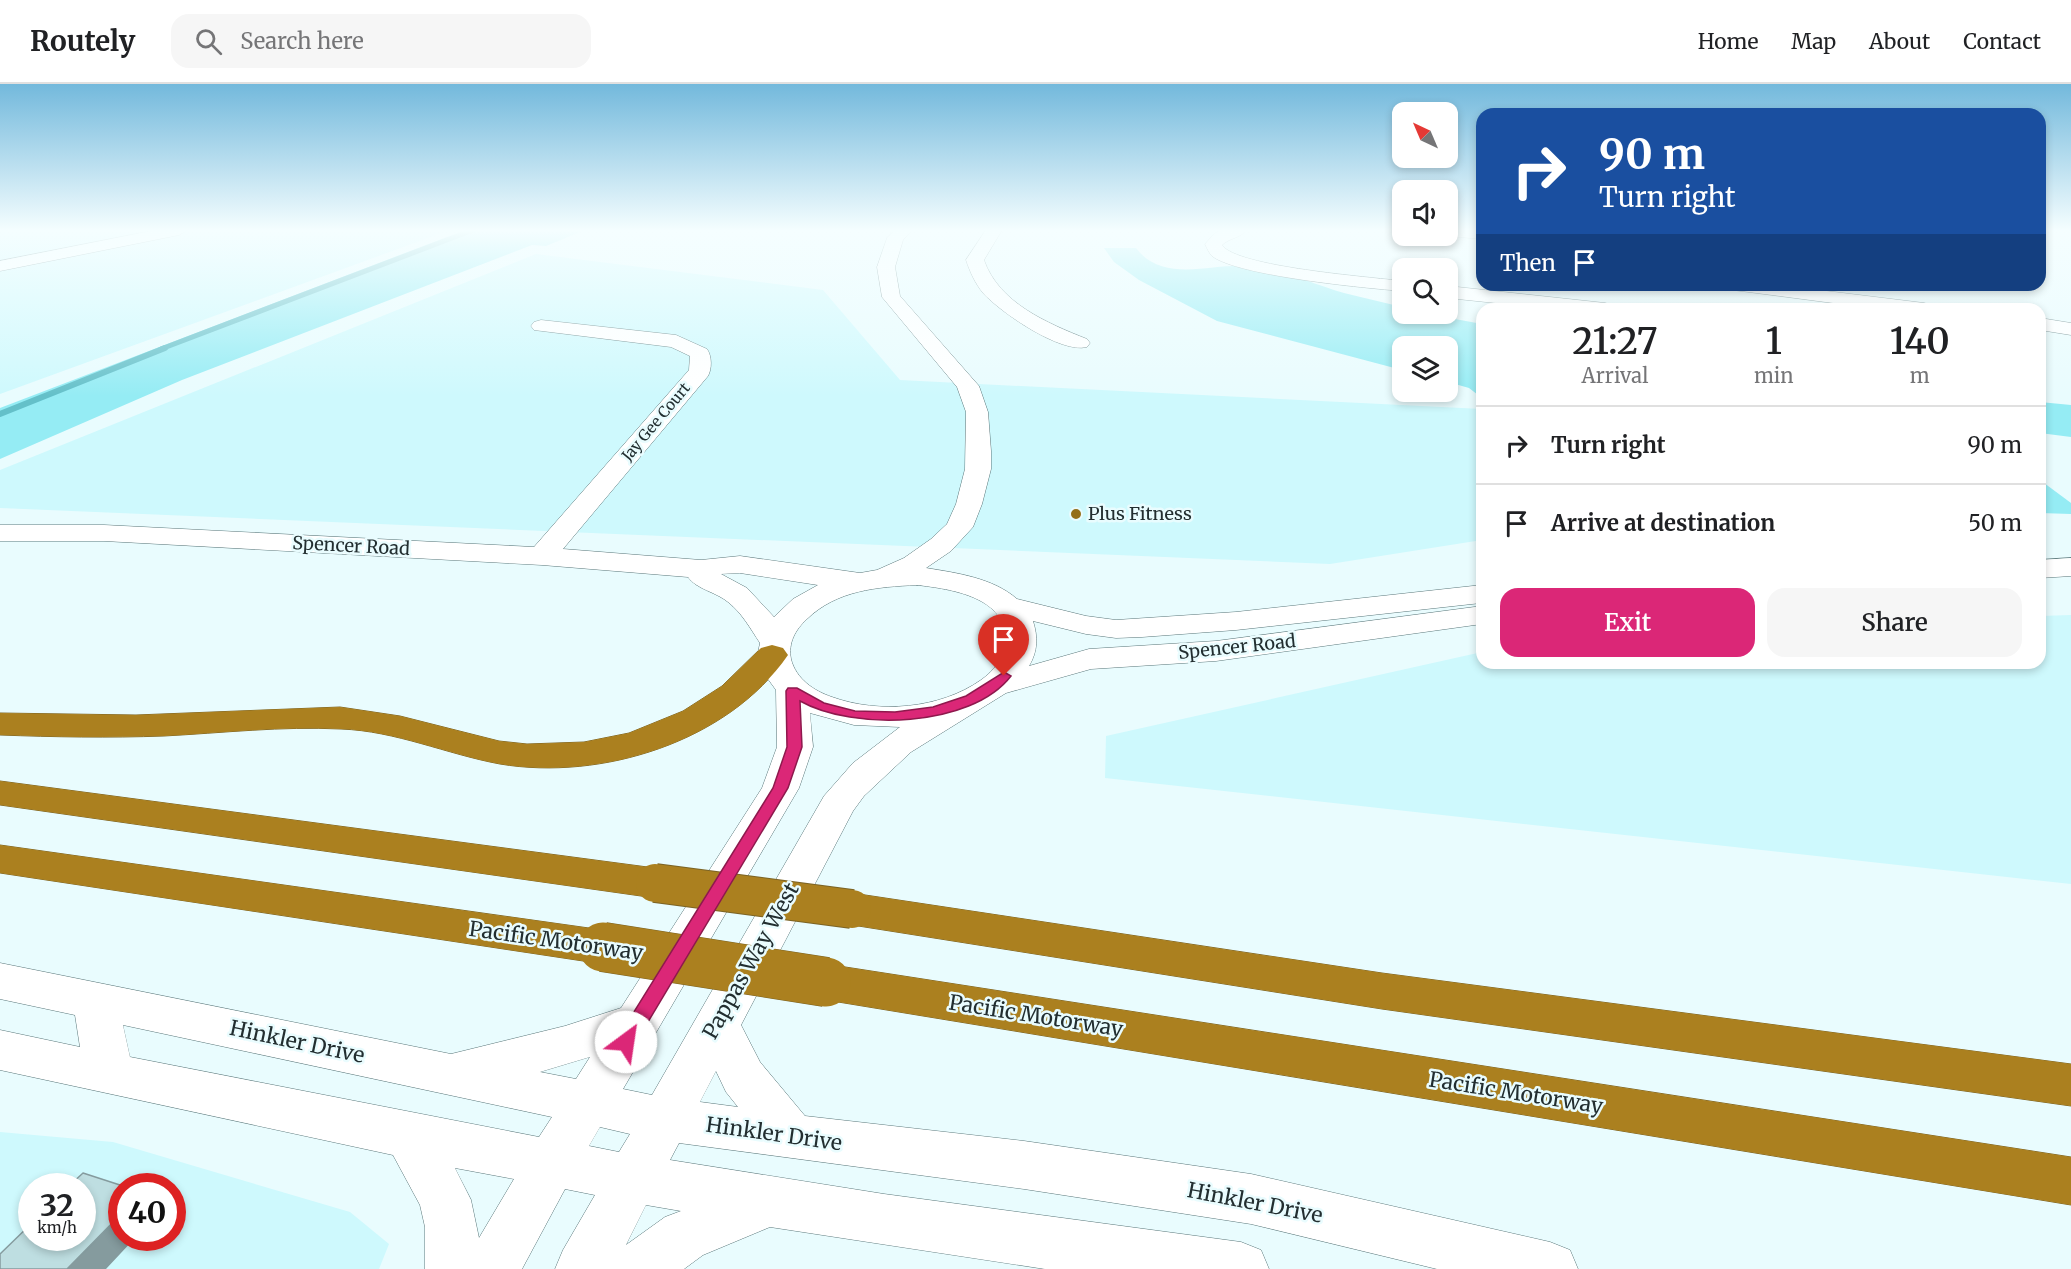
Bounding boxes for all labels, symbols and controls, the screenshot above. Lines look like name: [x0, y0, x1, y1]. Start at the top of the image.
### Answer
search box: [171, 14, 591, 68]
text: Routely: [30, 23, 135, 59]
icon: search: [192, 25, 225, 58]
text: Search here: [240, 27, 364, 55]
text: Home: [1698, 28, 1758, 55]
text: Map: [1791, 28, 1836, 55]
text: About: [1869, 28, 1930, 55]
text: Contact: [1963, 28, 2041, 55]
north arrow: [1392, 102, 1458, 168]
map controls: [1392, 102, 1458, 402]
text: 90 m: [1599, 128, 1705, 180]
icon: right: [1500, 132, 1578, 210]
button: sound: [1392, 180, 1458, 246]
text: Turn right: [1599, 180, 1736, 214]
icon: arrive: [1568, 246, 1601, 279]
text: Then: [1500, 249, 1556, 277]
button: search: [1392, 258, 1458, 324]
text: 21:27: [1572, 319, 1658, 364]
text: 1: [1766, 319, 1782, 364]
text: 140: [1890, 319, 1950, 364]
button: layers: [1392, 336, 1458, 402]
text: Arrival: [1582, 363, 1648, 388]
text: min: [1754, 363, 1794, 388]
text: m: [1910, 363, 1930, 388]
street label: Jay Gee Court: [617, 379, 694, 465]
icon: right: [1500, 429, 1533, 462]
text: Turn right: [1551, 431, 1665, 459]
text: 90 m: [1967, 431, 2022, 459]
place label: Plus Fitness: [1088, 502, 1192, 525]
marker: Plus Fitness: [1069, 507, 1083, 521]
icon: arrive: [1500, 507, 1533, 540]
text: Arrive at destination: [1551, 509, 1775, 537]
text: 50 m: [1968, 509, 2022, 537]
street label: Spencer Road: [292, 531, 411, 560]
button: Exit: [1500, 588, 1755, 657]
button: Share: [1767, 588, 2022, 657]
pin: [978, 614, 1029, 676]
icon: arrive: [987, 623, 1020, 656]
street label: Spencer Road: [1177, 629, 1297, 664]
street label: Pappas Way West: [696, 878, 805, 1044]
street label: Pacific Motorway: [467, 915, 646, 966]
street label: Pacific Motorway: [947, 988, 1126, 1043]
position arrow: [594, 1010, 658, 1074]
street label: Hinkler Drive: [227, 1014, 367, 1069]
street label: Pacific Motorway: [1427, 1065, 1606, 1120]
street label: Hinkler Drive: [704, 1111, 844, 1156]
speed limit sign: 40: [108, 1173, 186, 1251]
street label: Hinkler Drive: [1185, 1176, 1325, 1229]
text: 32: [40, 1186, 74, 1224]
text: km/h: [37, 1218, 77, 1237]

